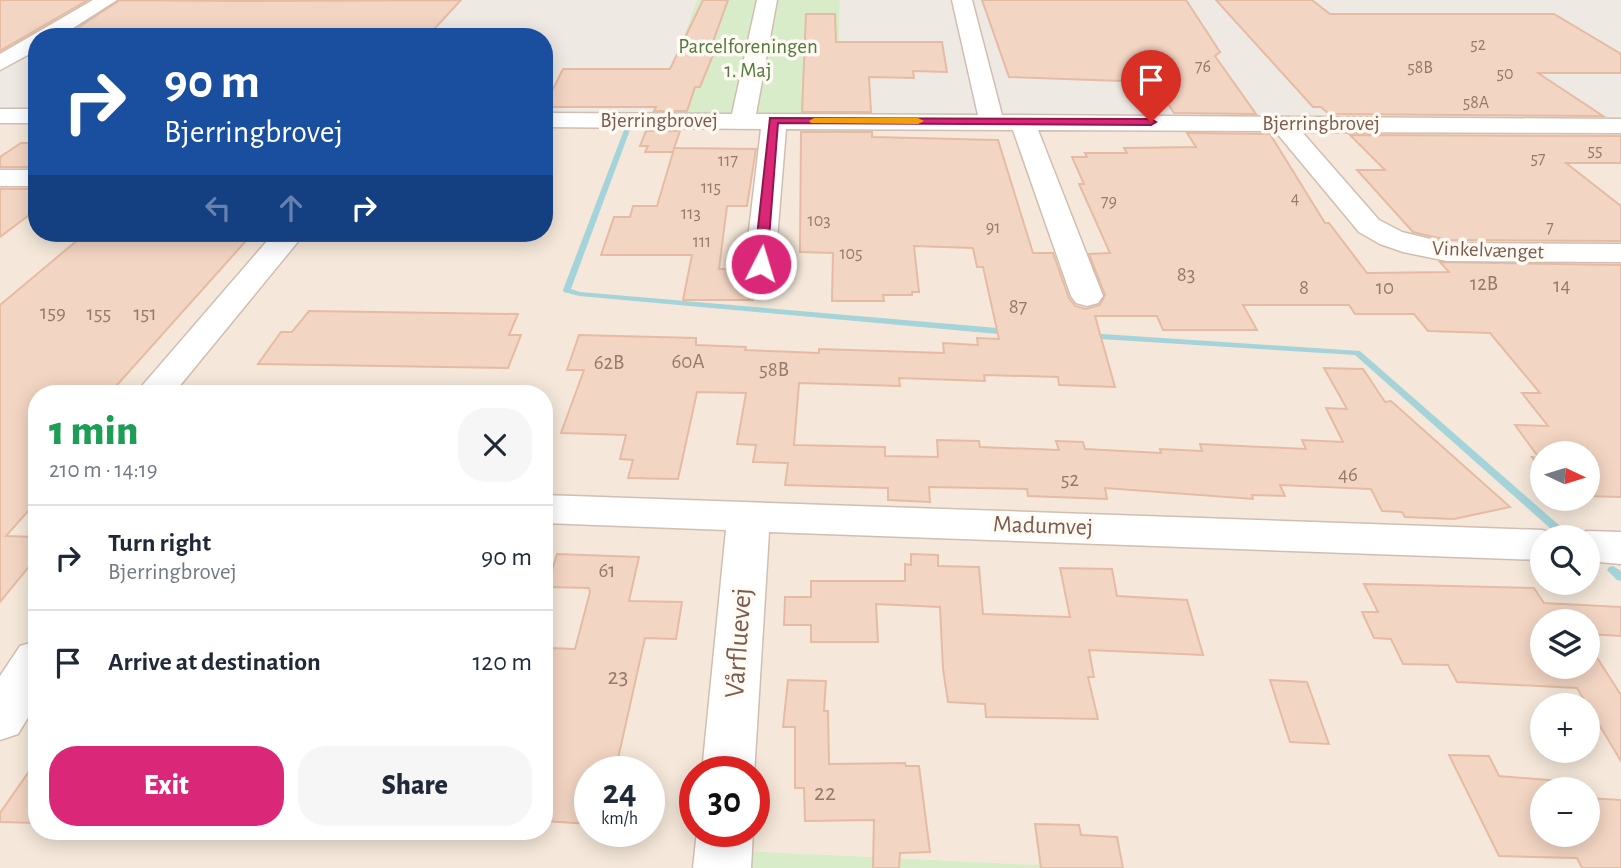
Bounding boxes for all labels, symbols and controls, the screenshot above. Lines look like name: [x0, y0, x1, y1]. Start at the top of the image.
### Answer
park label: Parcelforeningen 1. Maj: [678, 36, 818, 81]
house number: 52: [1470, 36, 1486, 54]
pin: [1121, 50, 1181, 122]
icon: right: [49, 56, 140, 147]
text: 90 m: [164, 58, 260, 107]
house number: 76: [1195, 58, 1211, 76]
house number: 58B: [1407, 59, 1433, 77]
icon: arrive: [1132, 61, 1170, 99]
house number: 50: [1496, 65, 1514, 83]
house number: 58A: [1463, 94, 1490, 112]
street label: Bjerringbrovej: [600, 110, 718, 131]
street label: Bjerringbrovej: [1262, 113, 1380, 134]
text: Bjerringbrovej: [164, 116, 343, 148]
house number: 55: [1587, 142, 1603, 160]
house number: 57: [1530, 150, 1546, 168]
house number: 117: [718, 152, 738, 170]
house number: 115: [701, 179, 721, 197]
icon: left: [199, 189, 237, 227]
icon: ahead: [272, 189, 310, 227]
icon: right: [345, 189, 383, 227]
house number: 4: [1291, 190, 1300, 208]
house number: 79: [1101, 193, 1117, 211]
house number: 113: [681, 205, 701, 223]
house number: 103: [807, 212, 831, 230]
house number: 91: [986, 219, 1000, 237]
house number: 7: [1546, 219, 1554, 237]
position arrow: [724, 227, 798, 301]
house number: 111: [693, 233, 711, 251]
street label: Vinkelvænget: [1432, 238, 1545, 262]
house number: 105: [839, 245, 863, 263]
house number: 83: [1177, 264, 1195, 285]
house number: 12B: [1470, 273, 1498, 294]
house number: 14: [1553, 275, 1571, 296]
house number: 8: [1299, 277, 1309, 298]
house number: 10: [1376, 277, 1394, 298]
house number: 87: [1009, 296, 1028, 317]
house number: 159: [40, 302, 66, 323]
house number: 155: [87, 303, 111, 324]
house number: 151: [133, 303, 157, 324]
house number: 60A: [671, 351, 705, 372]
house number: 62B: [594, 352, 624, 373]
house number: 58B: [759, 359, 789, 380]
button: close: [458, 408, 532, 482]
text: 1 min: [49, 410, 138, 452]
north arrow: [1530, 441, 1600, 511]
map controls: [1530, 441, 1600, 847]
text: 210 m · 14:19: [49, 459, 158, 482]
house number: 46: [1338, 464, 1358, 485]
house number: 52: [1061, 469, 1079, 490]
street label: Madumvej: [993, 512, 1093, 540]
button: search: [1530, 525, 1600, 595]
text: Turn right: [108, 530, 211, 556]
icon: right: [49, 539, 87, 577]
text: 90 m: [481, 544, 532, 570]
house number: 61: [598, 560, 616, 581]
text: Bjerringbrovej: [108, 561, 237, 584]
street label: Vårfluevej: [721, 587, 757, 699]
button: layers: [1530, 609, 1600, 679]
icon: arrive: [49, 644, 87, 682]
text: Arrive at destination: [108, 649, 321, 675]
text: 120 m: [472, 649, 532, 675]
house number: 23: [608, 665, 628, 689]
button: +: [1530, 693, 1600, 763]
button: Exit: [49, 746, 284, 826]
button: Share: [298, 746, 532, 826]
speed limit sign: 30: [679, 756, 770, 847]
text: 24: [602, 775, 637, 810]
button: −: [1530, 777, 1600, 847]
house number: 22: [814, 781, 836, 805]
text: km/h: [601, 810, 638, 828]

